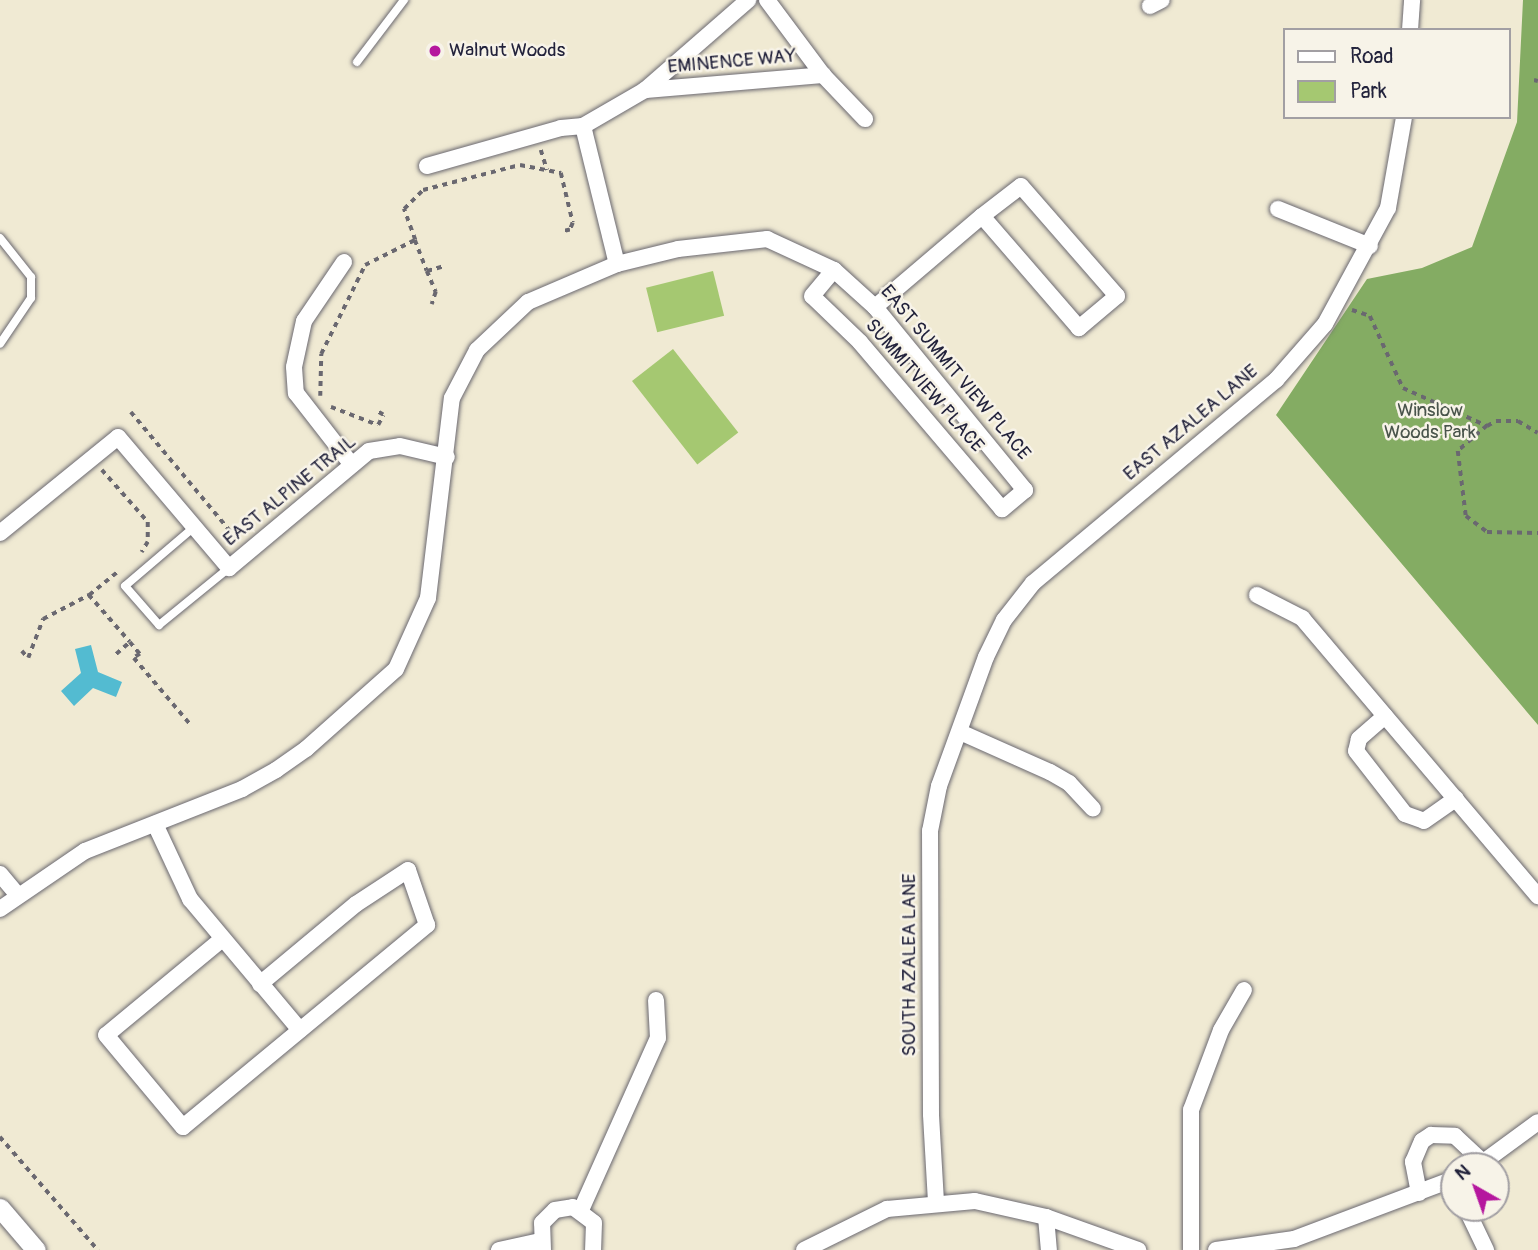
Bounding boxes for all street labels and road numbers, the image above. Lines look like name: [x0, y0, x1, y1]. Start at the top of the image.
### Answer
street label: EMINENCE WAY: [667, 45, 797, 79]
street label: EAST SUMMIT VIEW PLACE: [875, 281, 1035, 465]
street label: SUMMITVIEW PLACE: [860, 315, 988, 457]
street label: EAST AZALEA LANE: [1119, 360, 1263, 486]
street label: EAST ALPINE TRAIL: [219, 431, 361, 551]
street label: SOUTH AZALEA LANE: [899, 874, 921, 1056]

